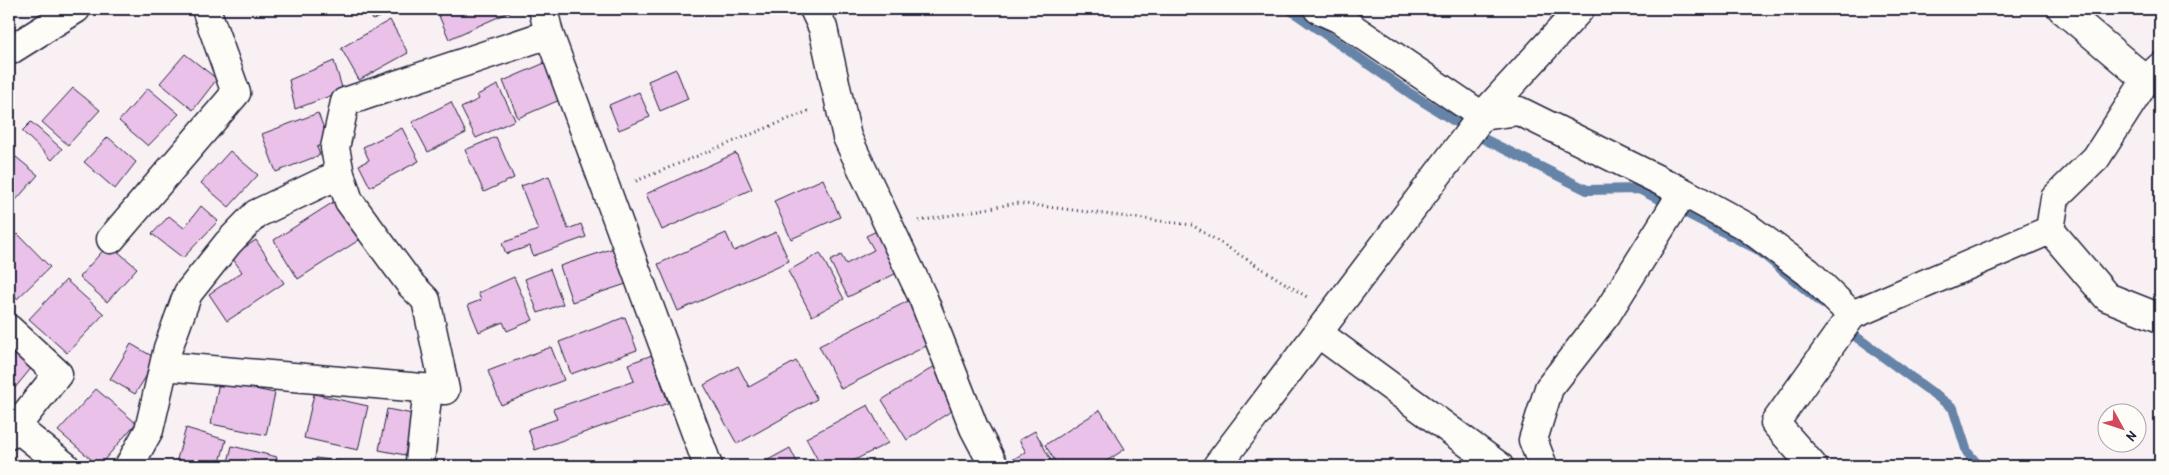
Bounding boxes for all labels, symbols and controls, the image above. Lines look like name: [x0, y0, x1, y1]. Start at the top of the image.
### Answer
north arrow: [2096, 402, 2146, 452]
text: N: [2122, 428, 2142, 446]

